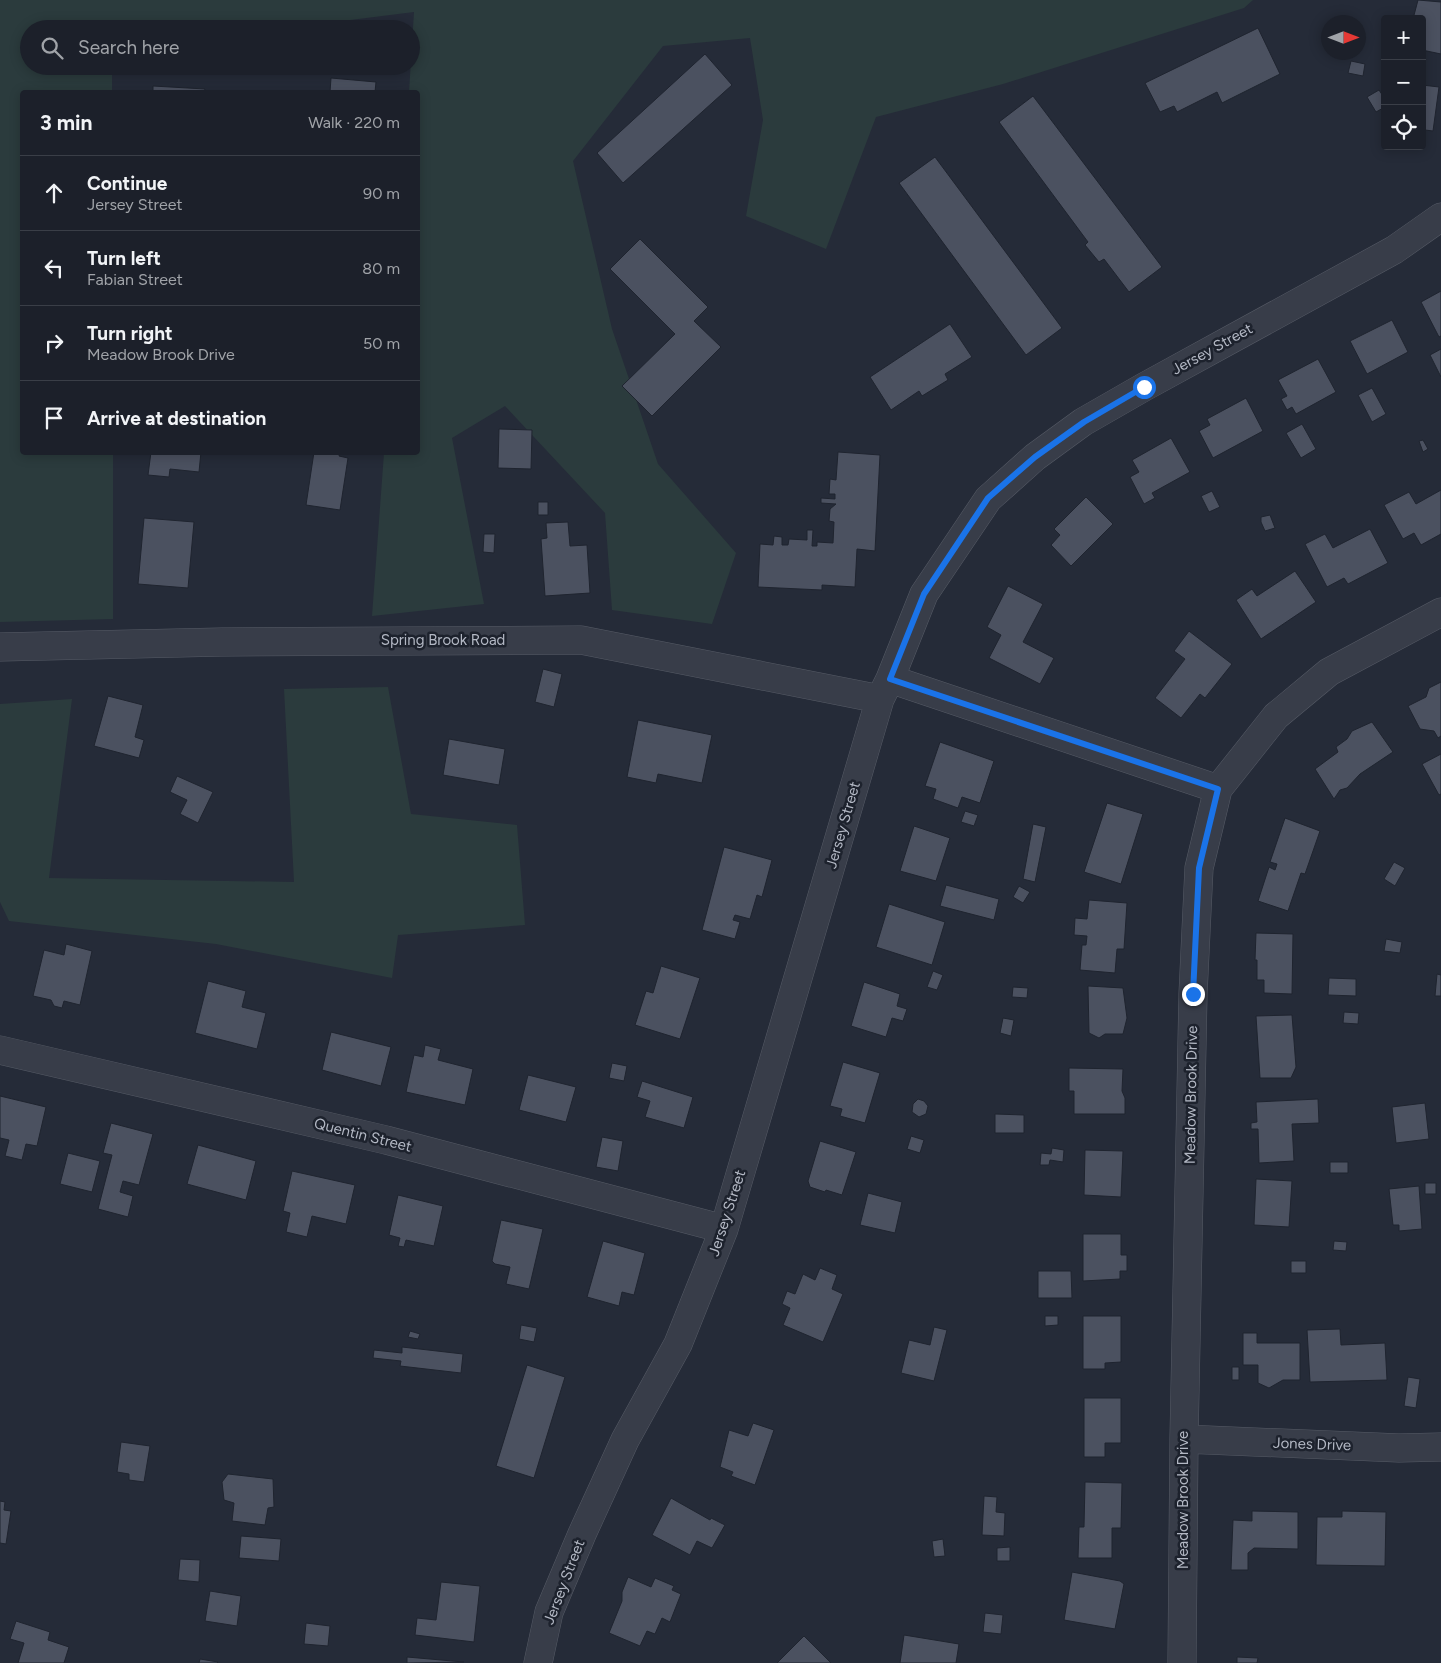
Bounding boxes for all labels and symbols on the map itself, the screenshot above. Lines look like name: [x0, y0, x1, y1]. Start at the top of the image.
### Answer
north arrow: [1321, 15, 1366, 60]
street label: Jersey Street: [1168, 319, 1256, 379]
route start: [1133, 376, 1156, 399]
street label: Spring Brook Road: [381, 631, 505, 649]
street label: Jersey Street: [822, 779, 864, 871]
route end: [1182, 983, 1205, 1006]
street label: Meadow Brook Drive: [1181, 1026, 1201, 1164]
street label: Quentin Street: [312, 1114, 414, 1156]
street label: Jersey Street: [705, 1167, 749, 1258]
street label: Meadow Brook Drive: [1174, 1431, 1192, 1569]
street label: Jones Drive: [1273, 1434, 1351, 1454]
street label: Jersey Street: [540, 1537, 589, 1627]

